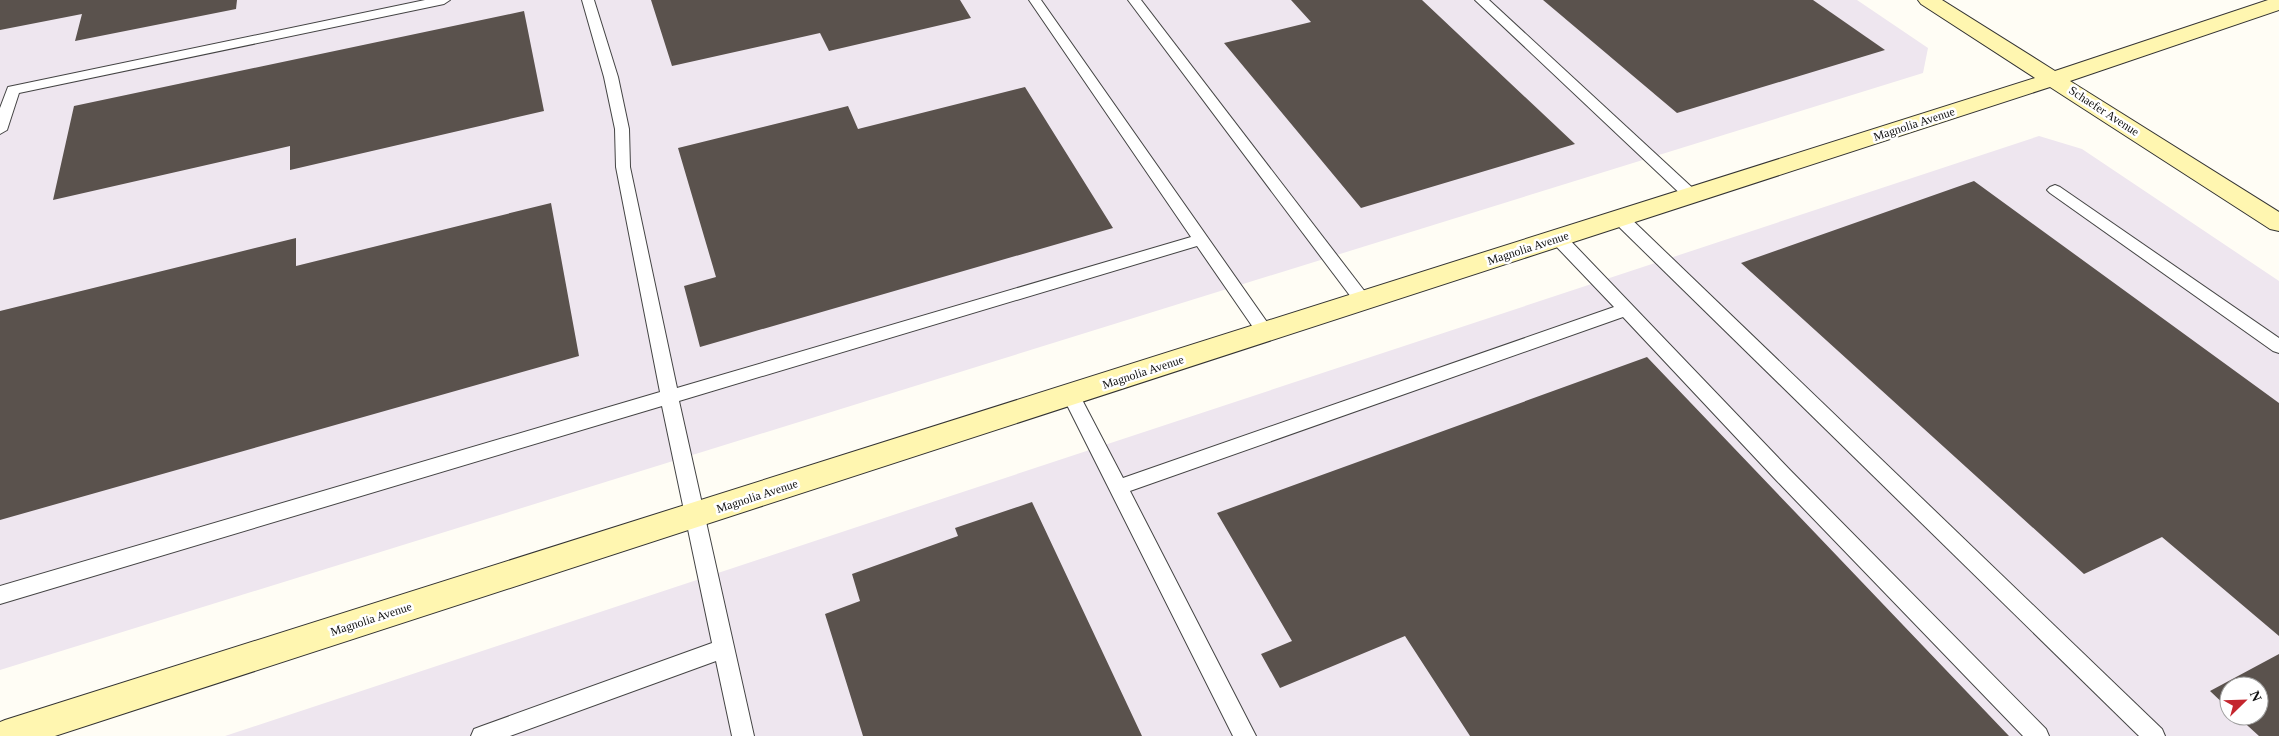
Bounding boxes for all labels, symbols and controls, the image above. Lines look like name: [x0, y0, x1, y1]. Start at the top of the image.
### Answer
street label: Schaefer Avenue: [2066, 83, 2142, 139]
street label: Magnolia Avenue: [1872, 104, 1956, 144]
street label: Magnolia Avenue: [1486, 228, 1570, 268]
street label: Magnolia Avenue: [1101, 352, 1185, 392]
street label: Magnolia Avenue: [715, 476, 799, 516]
street label: Magnolia Avenue: [329, 599, 413, 639]
north arrow: [2219, 676, 2269, 726]
text: N: [2247, 689, 2264, 704]

